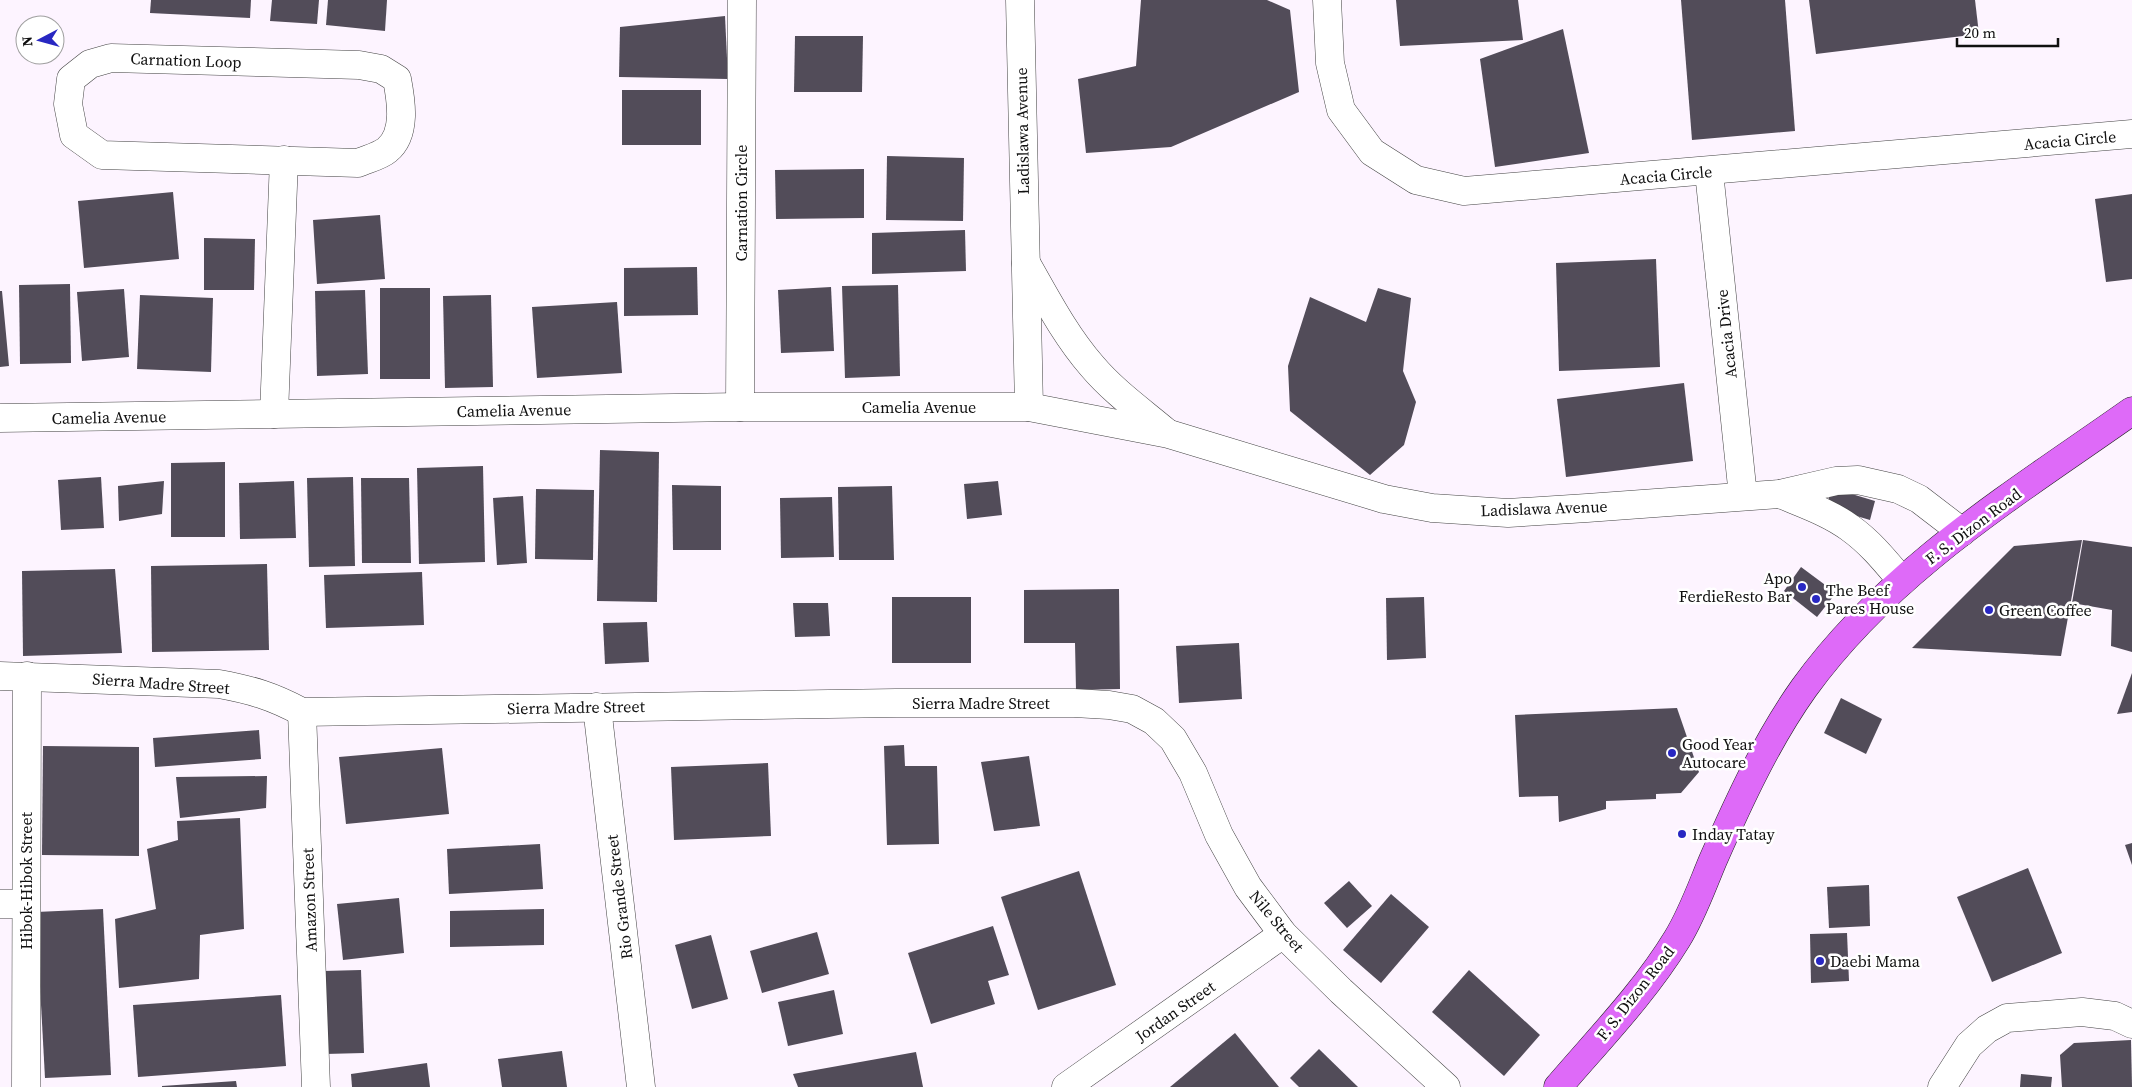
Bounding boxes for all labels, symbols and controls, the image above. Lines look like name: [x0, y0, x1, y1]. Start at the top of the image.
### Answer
north arrow: [15, 15, 65, 65]
scale bar: [1957, 15, 2058, 47]
text: 20 m: [1964, 22, 1996, 43]
text: N: [17, 35, 38, 47]
street label: Carnation Loop: [130, 47, 242, 73]
street label: Ladislawa Avenue: [1010, 67, 1034, 195]
street label: Acacia Circle: [2023, 125, 2117, 155]
street label: Carnation Circle: [730, 145, 752, 261]
street label: Acacia Circle: [1619, 160, 1713, 190]
street label: Acacia Drive: [1710, 288, 1742, 380]
street label: Camelia Avenue: [862, 396, 976, 418]
street label: Camelia Avenue: [457, 398, 571, 422]
street label: Camelia Avenue: [52, 405, 166, 429]
street label: F. S. Dizon Road: [1921, 483, 2025, 569]
street label: Ladislawa Avenue: [1480, 495, 1608, 521]
place label: Apo FerdieResto Bar: [1679, 567, 1792, 607]
place label: The Beef Pares House: [1826, 579, 1914, 619]
marker: Apo FerdieResto Bar: [1796, 581, 1808, 593]
marker: The Beef Pares House: [1810, 593, 1822, 605]
place label: Green Coffee: [1999, 599, 2092, 621]
marker: Green Coffee: [1983, 604, 1995, 616]
street label: Sierra Madre Street: [92, 667, 231, 699]
street label: Sierra Madre Street: [912, 692, 1051, 714]
street label: Sierra Madre Street: [507, 695, 646, 719]
place label: Good Year Autocare: [1682, 733, 1755, 773]
marker: Good Year Autocare: [1666, 747, 1678, 759]
street label: Hibok-Hibok Street: [15, 811, 37, 950]
place label: Inday Tatay: [1692, 823, 1775, 845]
marker: Inday Tatay: [1676, 828, 1688, 840]
street label: Rio Grande Street: [600, 833, 638, 961]
street label: Amazon Street: [296, 847, 322, 952]
street label: Nile Street: [1245, 885, 1310, 957]
street label: F. S. Dizon Road: [1591, 941, 1679, 1045]
place label: Daebi Mama: [1830, 950, 1921, 972]
marker: Daebi Mama: [1814, 955, 1826, 967]
street label: Jordan Street: [1130, 975, 1220, 1047]

